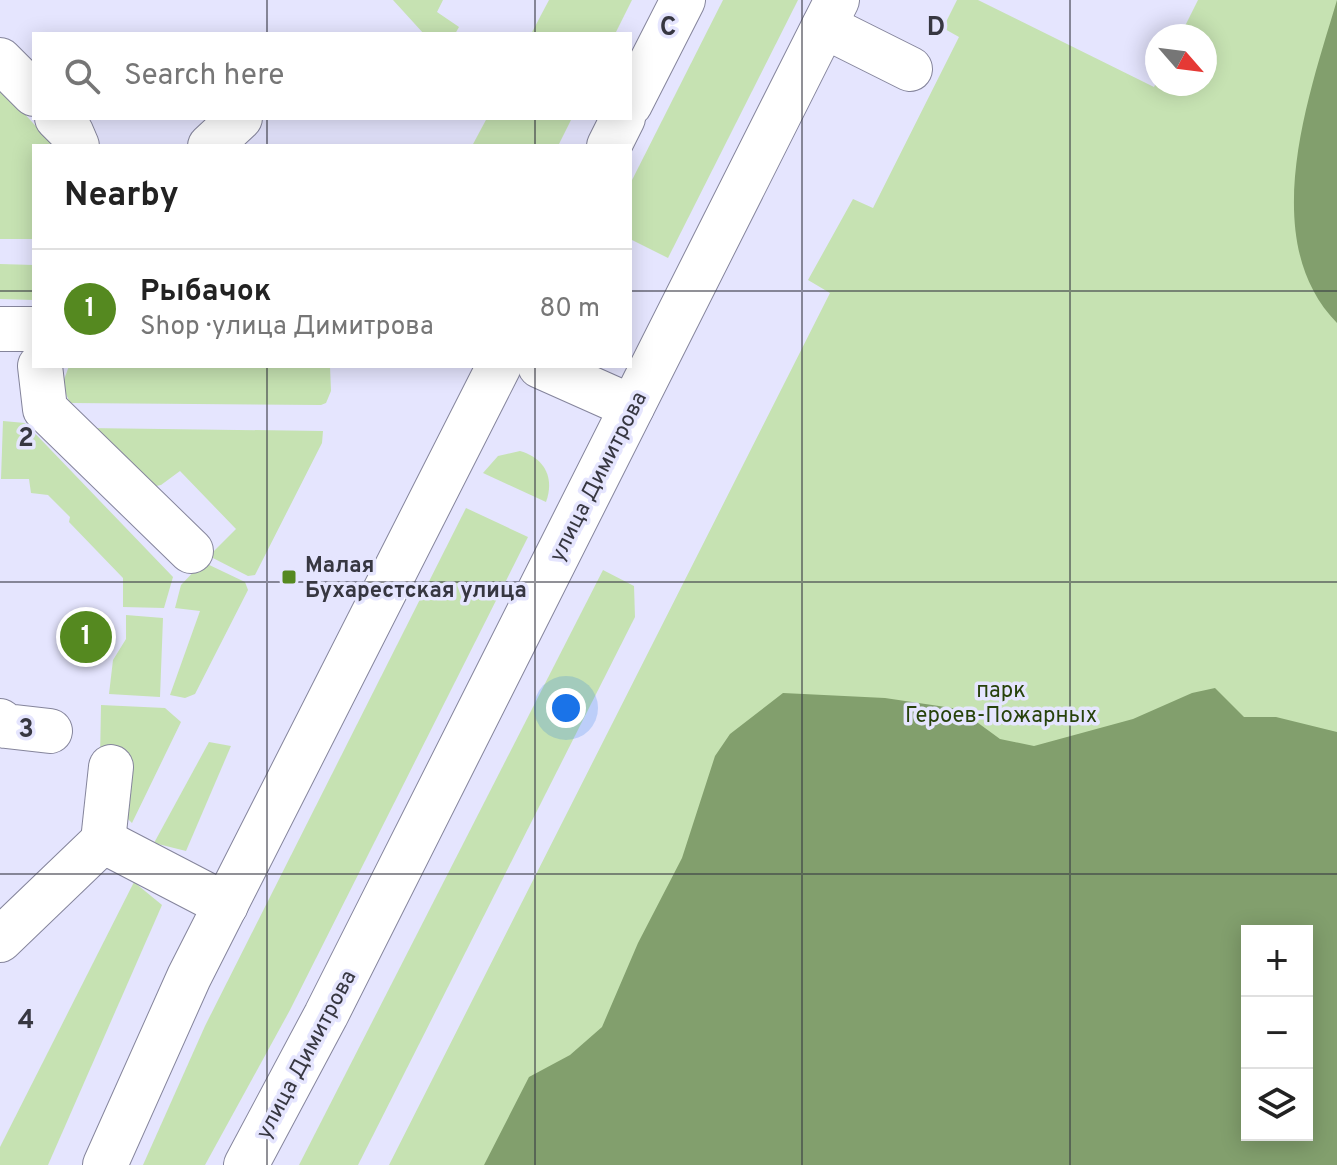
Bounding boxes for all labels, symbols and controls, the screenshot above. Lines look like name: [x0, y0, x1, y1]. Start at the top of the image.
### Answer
text: C: [660, 12, 676, 45]
text: D: [927, 12, 945, 45]
north arrow: [1145, 24, 1217, 96]
search box: [32, 32, 632, 120]
icon: search: [60, 54, 104, 98]
text: Search here: [124, 58, 284, 95]
text: Nearby: [64, 175, 179, 218]
text: Рыбачок: [140, 274, 271, 311]
text: 1: [85, 293, 95, 326]
text: 80 m: [540, 293, 600, 326]
text: Shop · улица Димитрова: [140, 311, 434, 344]
street label: улица Димитрова: [545, 387, 654, 567]
text: 2: [18, 423, 34, 456]
place label: Малая Бухарестская улица: [305, 553, 527, 605]
marker: Малая Бухарестская улица: [280, 568, 298, 586]
pin: 1: [60, 607, 112, 667]
park label: парк Героев-Пожарных: [905, 678, 1097, 730]
your location: [546, 688, 586, 728]
text: 3: [18, 714, 34, 747]
map controls: [1241, 925, 1313, 1141]
button: +: [1241, 925, 1313, 997]
street label: улица Димитрова: [251, 966, 363, 1144]
button: −: [1241, 997, 1313, 1069]
text: 4: [18, 1005, 34, 1038]
button: layers: [1241, 1069, 1313, 1141]

